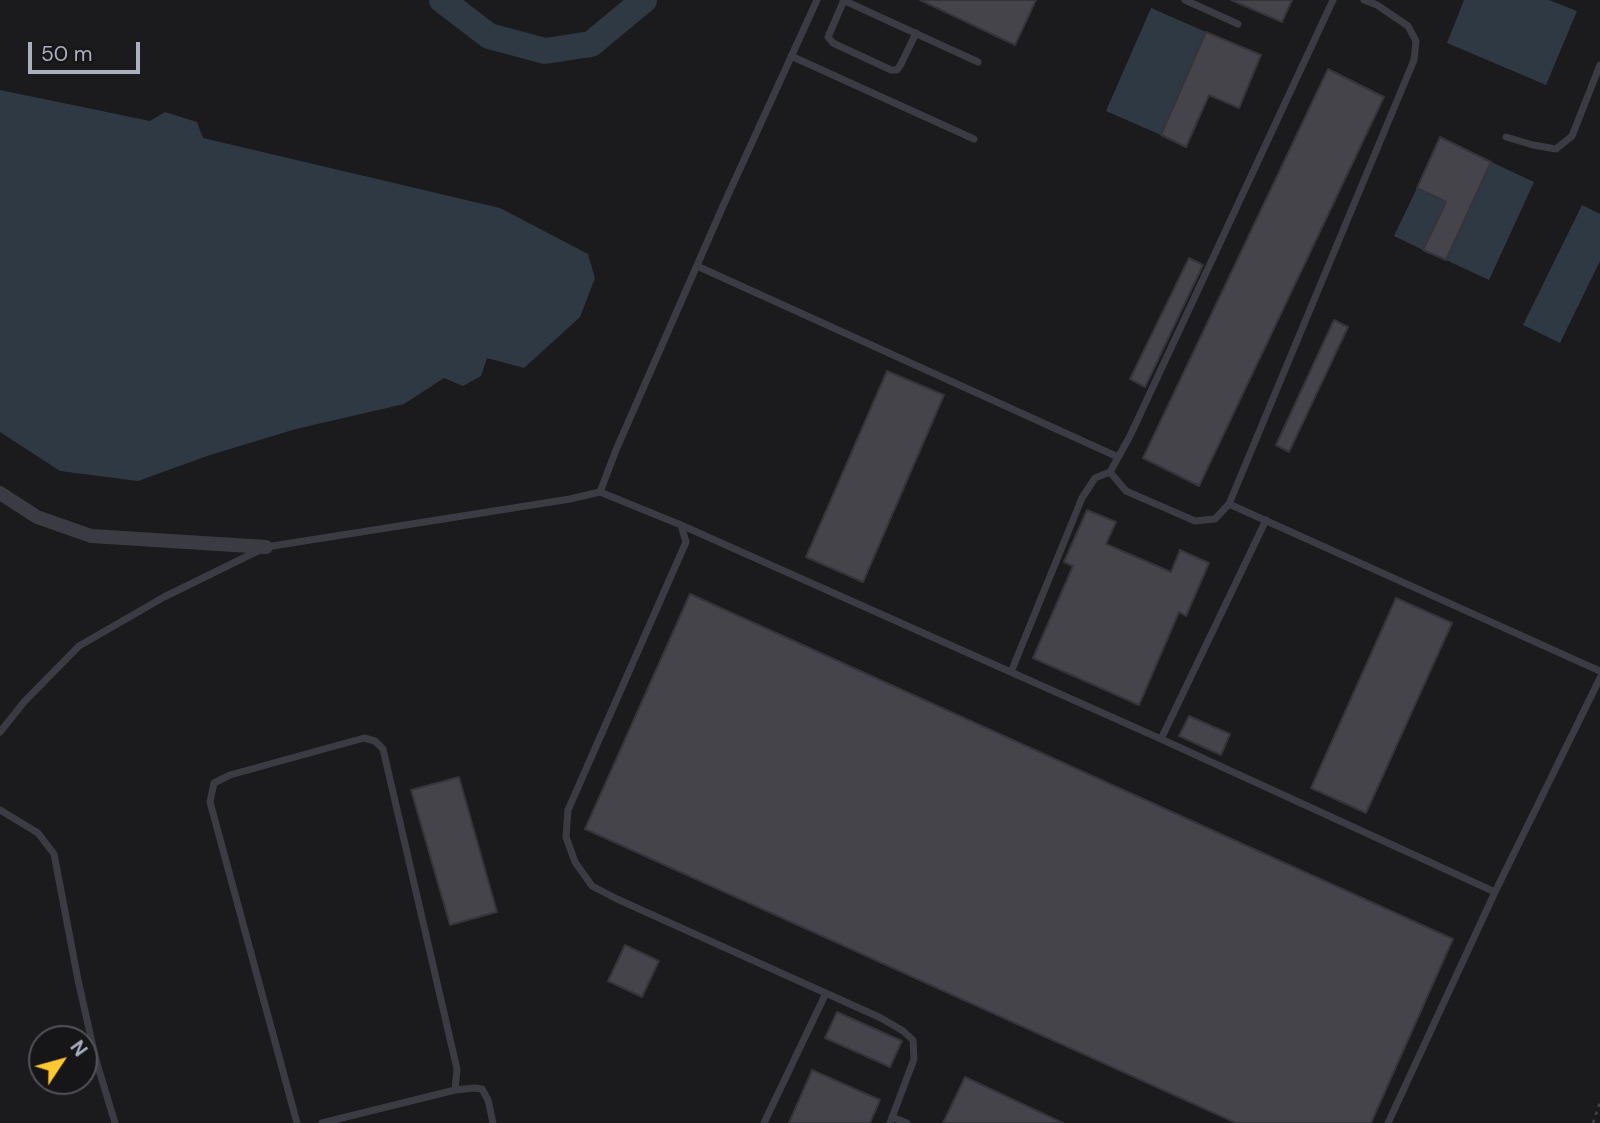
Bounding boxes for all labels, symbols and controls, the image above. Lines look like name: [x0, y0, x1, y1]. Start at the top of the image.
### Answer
scale bar: [32, 28, 144, 72]
text: 50 m: [41, 40, 92, 68]
north arrow: [28, 1025, 98, 1095]
text: N: [65, 1036, 93, 1061]

